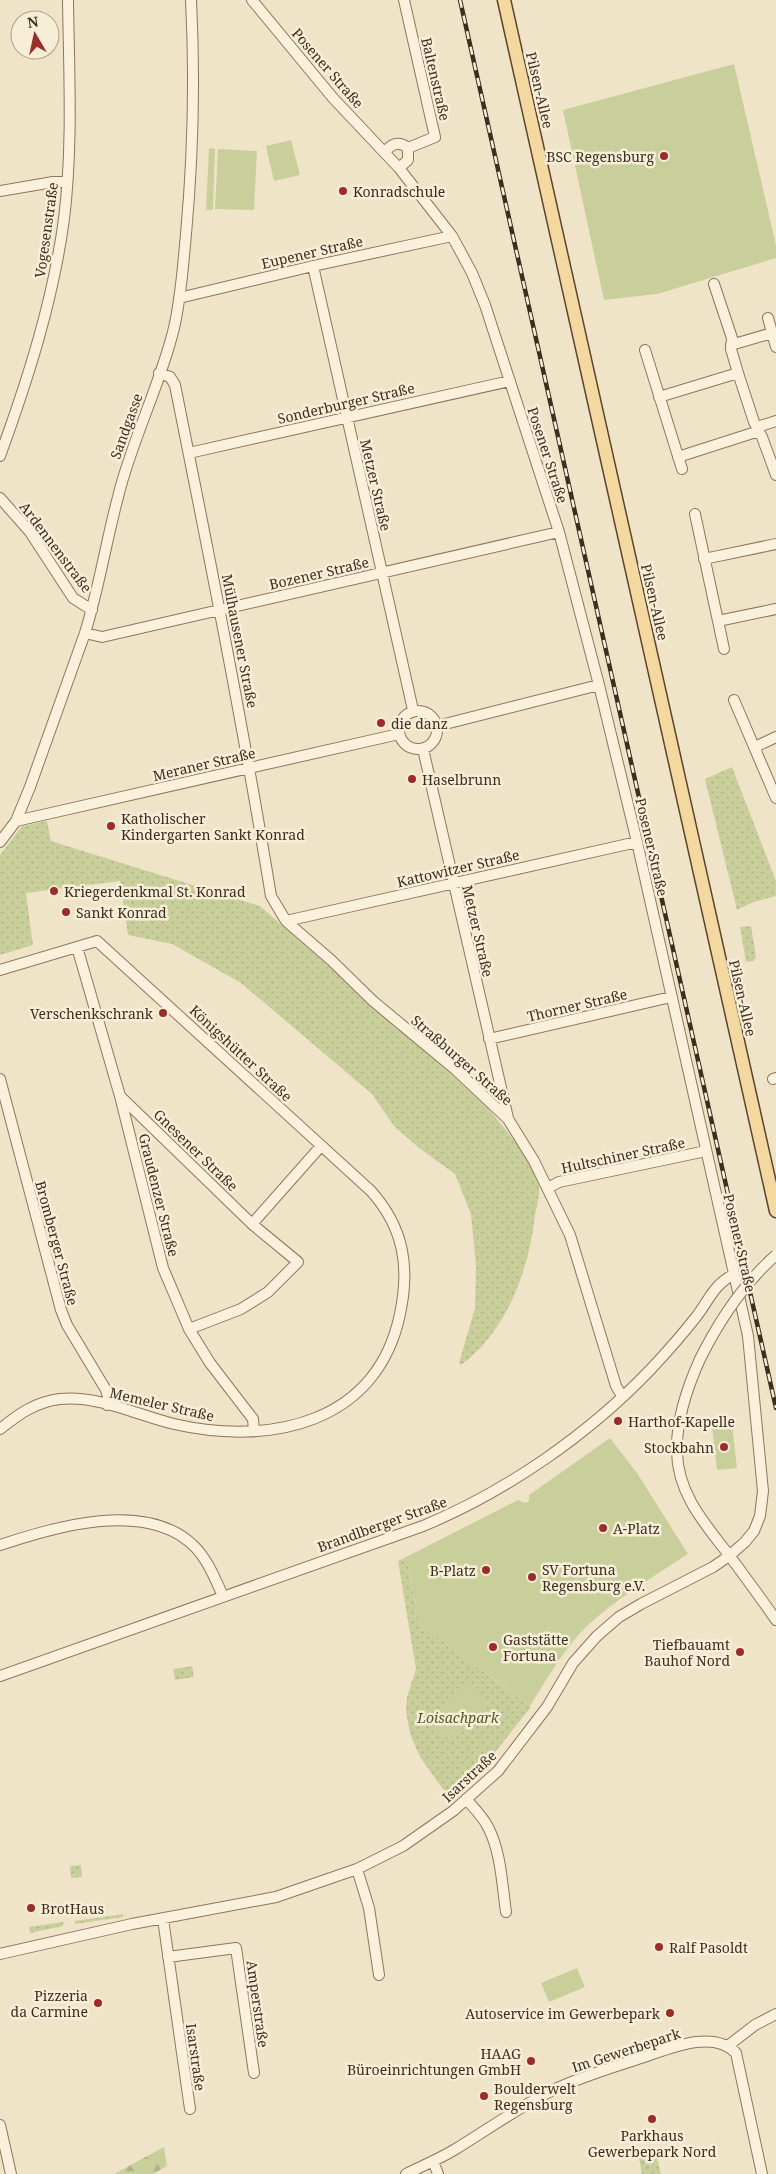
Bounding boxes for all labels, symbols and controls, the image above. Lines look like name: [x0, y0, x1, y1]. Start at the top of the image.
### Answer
north arrow: [10, 10, 60, 60]
text: N: [26, 11, 40, 32]
street label: Posener Straße: [288, 24, 368, 112]
street label: Baltenstraße: [417, 36, 455, 122]
street label: Pilsen-Allee: [522, 50, 558, 130]
place label: BSC Regensburg: [546, 147, 654, 166]
marker: BSC Regensburg: [658, 150, 670, 162]
street label: Vogesenstraße: [30, 181, 62, 279]
place label: Konradschule: [353, 182, 445, 201]
marker: Konradschule: [337, 185, 349, 197]
street label: Eupener Straße: [259, 231, 365, 273]
street label: Sonderburger Straße: [276, 378, 416, 428]
street label: Sandgasse: [105, 390, 147, 462]
street label: Posener Straße: [523, 404, 573, 506]
street label: Metzer Straße: [356, 437, 396, 533]
street label: Ardennenstraße: [16, 498, 96, 596]
street label: Bozener Straße: [267, 552, 371, 594]
street label: Pilsen-Allee: [637, 562, 673, 642]
street label: Mülhausener Straße: [218, 572, 262, 710]
place label: die danz: [391, 714, 448, 733]
marker: die danz: [375, 717, 387, 729]
street label: Meraner Straße: [151, 743, 257, 785]
place label: Haselbrunn: [422, 770, 501, 789]
marker: Haselbrunn: [406, 773, 418, 785]
street label: Posener Straße: [631, 796, 673, 898]
place label: Katholischer Kindergarten Sankt Konrad: [121, 809, 305, 844]
marker: Katholischer Kindergarten Sankt Konrad: [105, 820, 117, 832]
street label: Kattowitzer Straße: [395, 845, 521, 891]
place label: Kriegerdenkmal St. Konrad: [64, 882, 246, 901]
street label: Metzer Straße: [458, 883, 498, 979]
marker: Kriegerdenkmal St. Konrad: [48, 885, 60, 897]
place label: Sankt Konrad: [76, 903, 167, 922]
marker: Sankt Konrad: [60, 906, 72, 918]
street label: Pilsen-Allee: [725, 958, 761, 1038]
street label: Thorner Straße: [525, 984, 629, 1026]
street label: Königshütter Straße: [186, 1000, 296, 1106]
place label: Verschenkschrank: [30, 1004, 154, 1023]
marker: Verschenkschrank: [157, 1007, 169, 1019]
street label: Straßburger Straße: [407, 1011, 517, 1109]
street label: Gnesener Straße: [150, 1105, 242, 1195]
street label: Graudenzer Straße: [134, 1131, 184, 1259]
street label: Hultschiner Straße: [559, 1133, 687, 1177]
street label: Bromberger Straße: [31, 1179, 83, 1307]
street label: Posener Straße: [719, 1192, 761, 1294]
street label: Memeler Straße: [108, 1383, 216, 1425]
place label: Harthof-Kapelle: [628, 1412, 735, 1431]
marker: Harthof-Kapelle: [612, 1415, 624, 1427]
place label: Stockbahn: [644, 1438, 714, 1457]
marker: Stockbahn: [718, 1441, 730, 1453]
street label: Brandlberger Straße: [315, 1492, 449, 1556]
place label: A-Platz: [613, 1519, 660, 1538]
marker: A-Platz: [597, 1522, 609, 1534]
place label: SV Fortuna Regensburg e.V.: [542, 1560, 645, 1595]
place label: B-Platz: [430, 1561, 476, 1580]
marker: B-Platz: [480, 1564, 492, 1576]
marker: SV Fortuna Regensburg e.V.: [526, 1571, 538, 1583]
place label: Gaststätte Fortuna: [503, 1630, 569, 1665]
place label: Tiefbauamt Bauhof Nord: [644, 1635, 730, 1670]
marker: Gaststätte Fortuna: [487, 1641, 499, 1653]
marker: Tiefbauamt Bauhof Nord: [734, 1646, 746, 1658]
park label: Loisachpark: [416, 1708, 500, 1727]
street label: Isarstraße: [438, 1746, 500, 1806]
place label: BrotHaus: [41, 1899, 104, 1918]
marker: BrotHaus: [25, 1902, 37, 1914]
place label: Ralf Pasoldt: [669, 1938, 748, 1957]
marker: Ralf Pasoldt: [653, 1941, 665, 1953]
street label: Amperstraße: [242, 1959, 274, 2049]
place label: Pizzeria da Carmine: [11, 1986, 88, 2021]
marker: Pizzeria da Carmine: [92, 1997, 104, 2009]
place label: Autoservice im Gewerbepark: [465, 2004, 661, 2023]
marker: Autoservice im Gewerbepark: [664, 2007, 676, 2019]
street label: Isarstraße: [182, 2022, 210, 2092]
street label: Im Gewerbepark: [569, 2023, 683, 2076]
place label: HAAG Büroeinrichtungen GmbH: [347, 2044, 521, 2079]
marker: HAAG Büroeinrichtungen GmbH: [525, 2055, 537, 2067]
place label: Boulderwelt Regensburg: [494, 2079, 576, 2114]
marker: Boulderwelt Regensburg: [478, 2090, 490, 2102]
marker: Parkhaus Gewerbepark Nord: [646, 2113, 658, 2125]
place label: Parkhaus Gewerbepark Nord: [588, 2126, 717, 2161]

